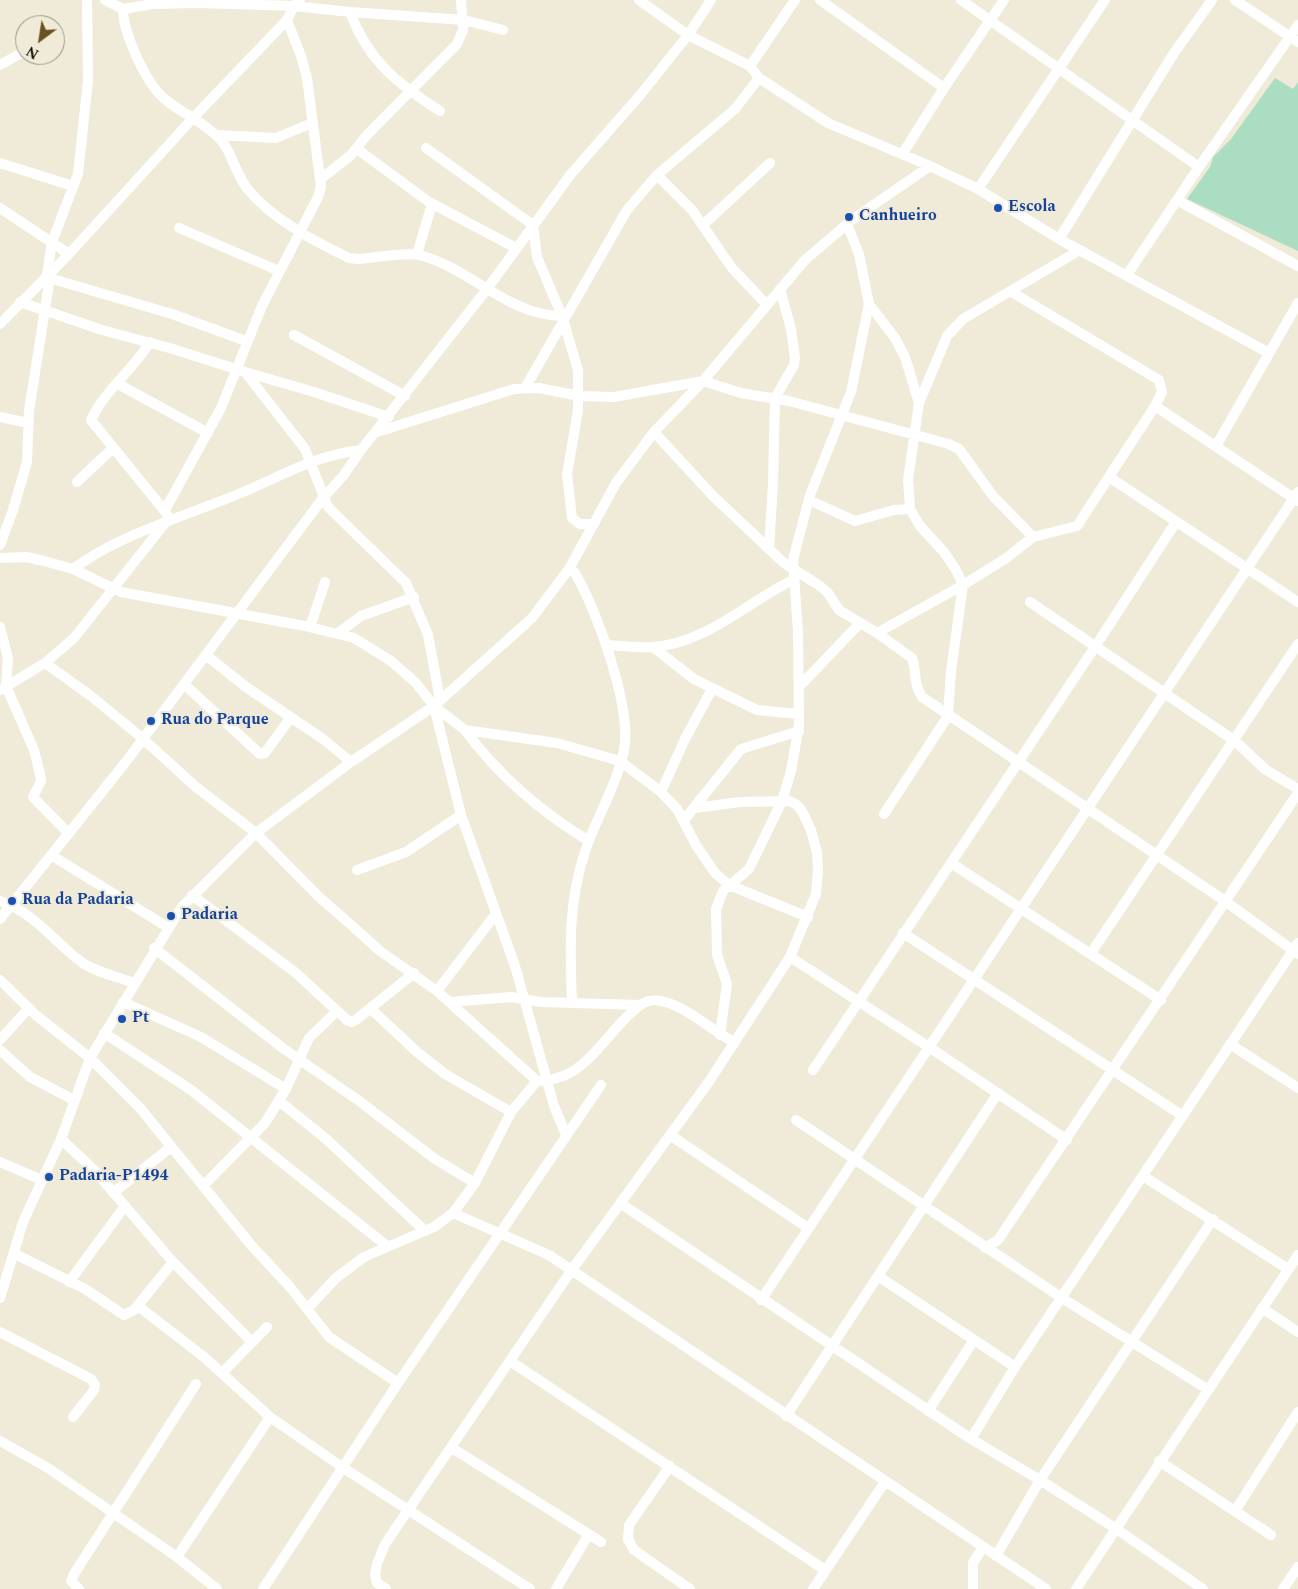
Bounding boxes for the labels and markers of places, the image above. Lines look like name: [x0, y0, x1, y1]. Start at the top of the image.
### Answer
place label: Escola: [1008, 198, 1056, 218]
marker: Escola: [992, 202, 1004, 214]
place label: Canhueiro: [859, 207, 937, 227]
marker: Canhueiro: [843, 211, 855, 223]
place label: Rua do Parque: [161, 711, 269, 731]
marker: Rua do Parque: [145, 715, 157, 727]
place label: Rua da Padaria: [22, 891, 134, 911]
marker: Rua da Padaria: [6, 895, 18, 907]
place label: Padaria: [181, 906, 238, 926]
marker: Padaria: [165, 910, 177, 922]
place label: Pt: [132, 1009, 149, 1029]
marker: Pt: [116, 1013, 128, 1025]
place label: Padaria-P1494: [59, 1167, 169, 1187]
marker: Padaria-P1494: [43, 1171, 55, 1183]

